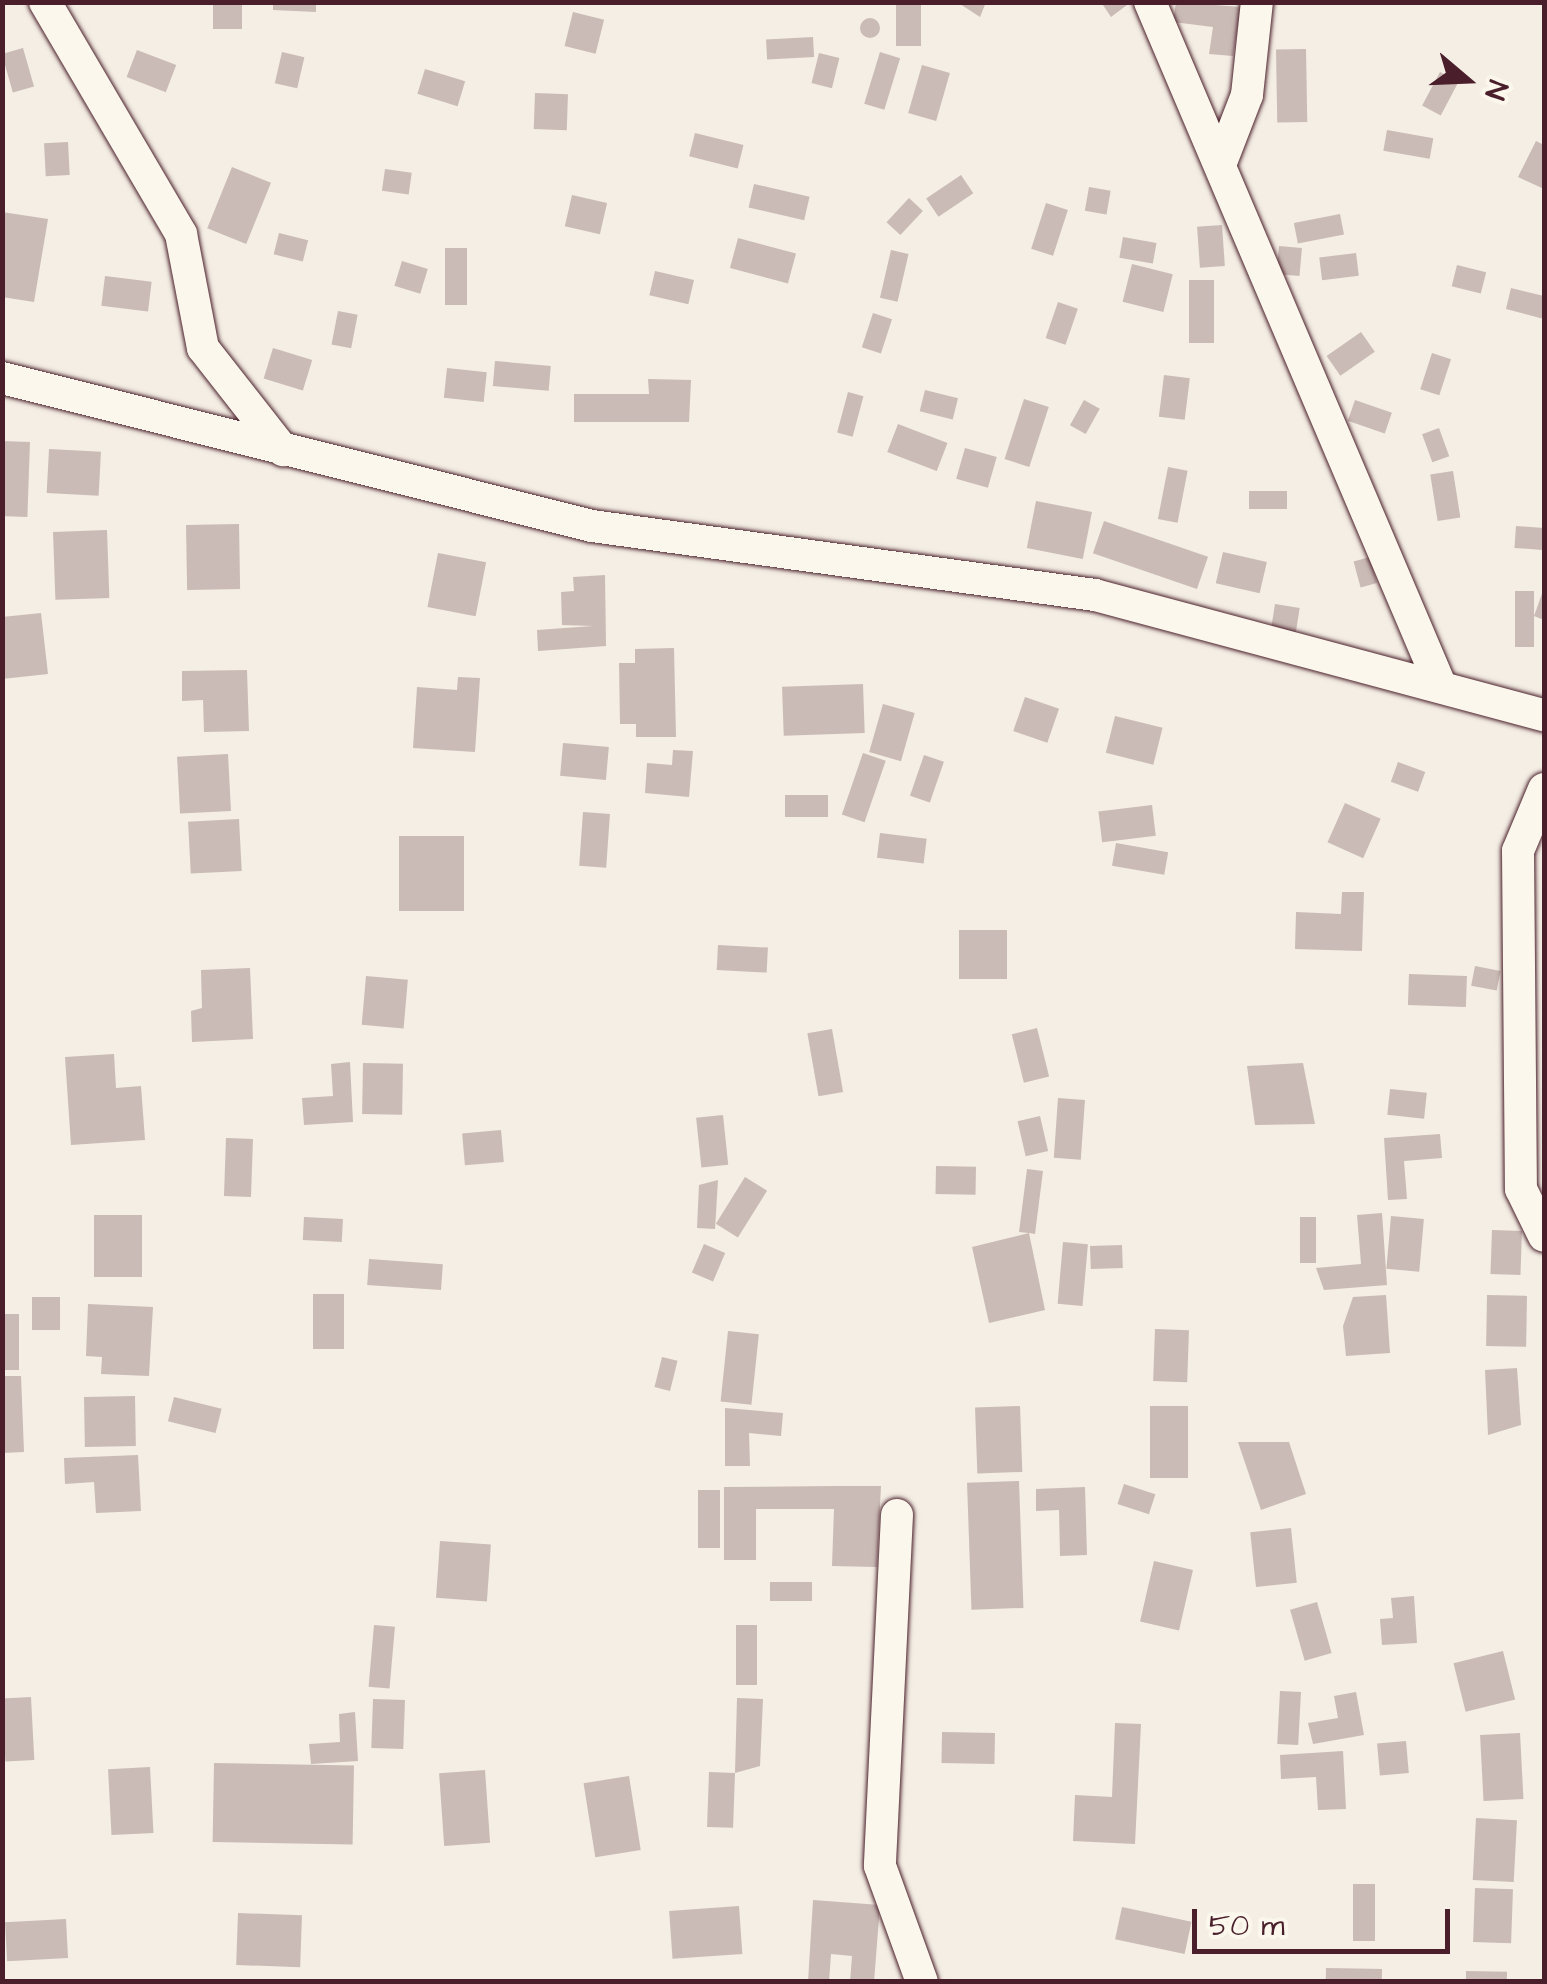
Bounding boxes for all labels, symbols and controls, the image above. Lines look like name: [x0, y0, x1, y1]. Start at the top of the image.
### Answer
north arrow: [1417, 30, 1517, 130]
text: N: [1475, 75, 1517, 105]
scale bar: [1197, 1889, 1454, 1951]
text: 50 m: [1209, 1905, 1285, 1947]

